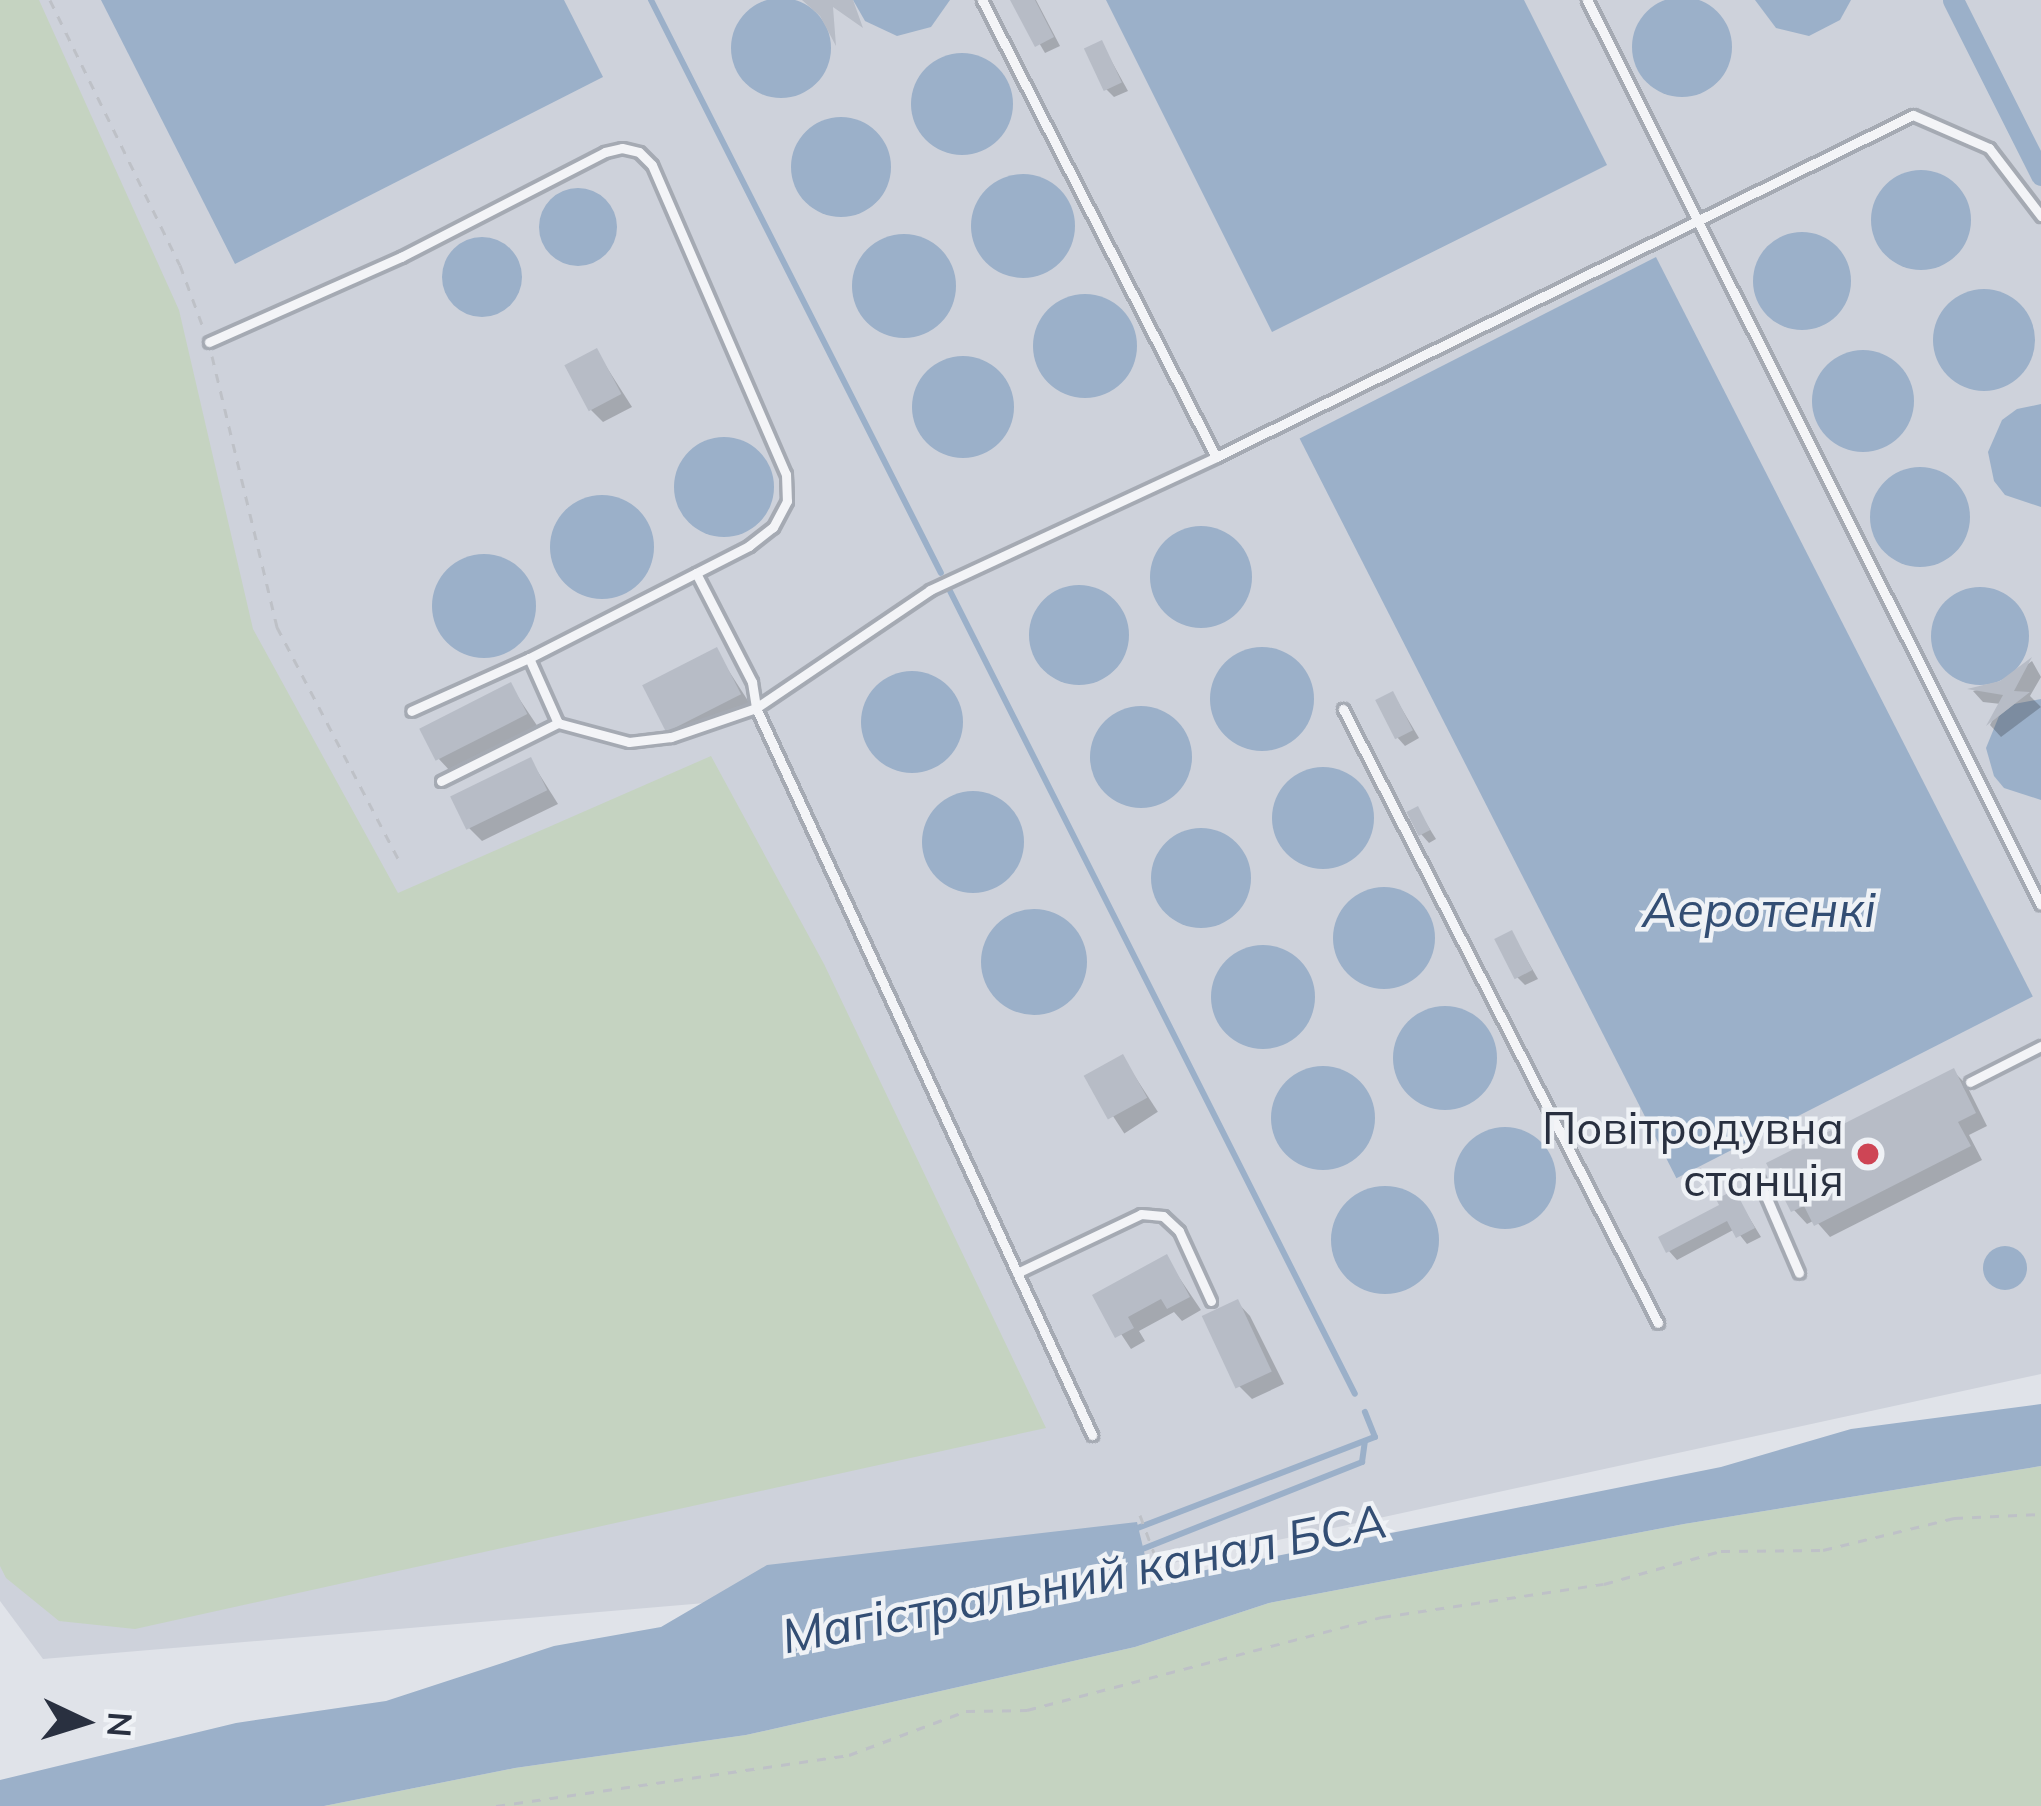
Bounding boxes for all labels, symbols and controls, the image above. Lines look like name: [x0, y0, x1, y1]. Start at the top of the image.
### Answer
water label: Аеротенкі: [1642, 881, 1876, 939]
place label: Повітродувна станція: [1542, 1101, 1844, 1207]
marker: Повітродувна станція: [1855, 1141, 1881, 1167]
water label: Магістральний канал БСА: [777, 1491, 1391, 1665]
north arrow: [24, 1662, 144, 1782]
text: N: [99, 1711, 142, 1738]

